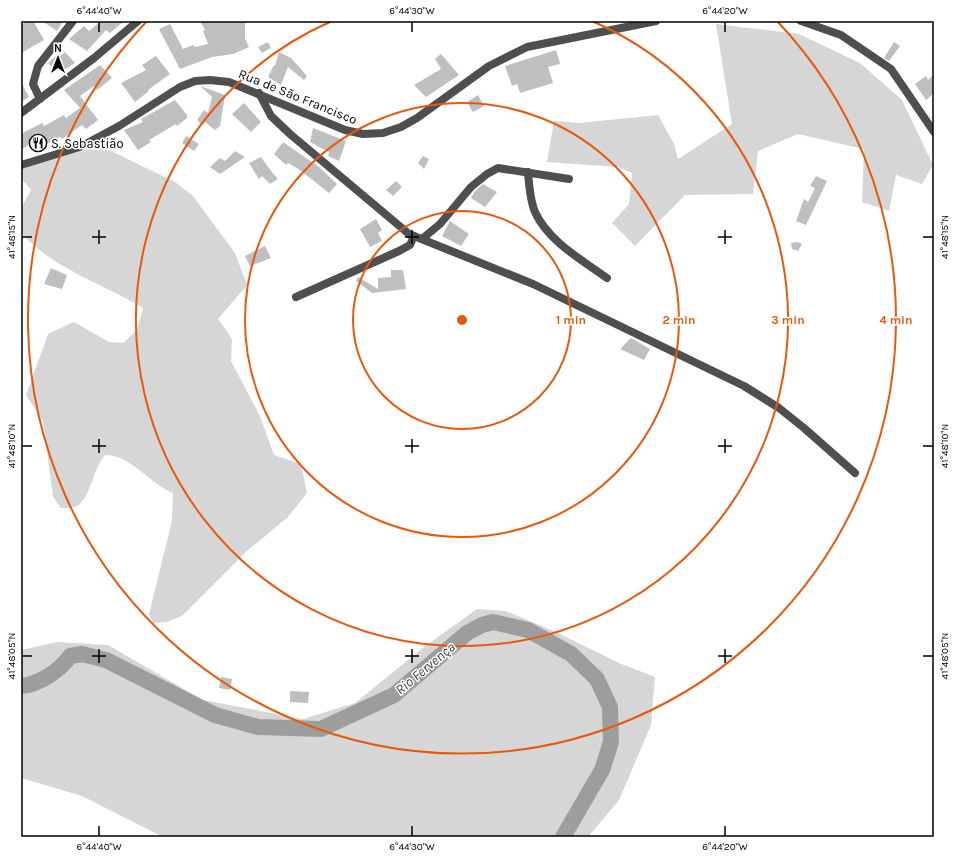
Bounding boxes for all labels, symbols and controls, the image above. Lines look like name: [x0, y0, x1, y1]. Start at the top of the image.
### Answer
text: 6°44'40"W: [76, 5, 122, 17]
text: 6°44'30"W: [389, 5, 435, 17]
text: 6°44'20"W: [702, 5, 748, 17]
north arrow: [38, 38, 78, 78]
text: N: [54, 42, 62, 55]
street label: Rua de São Francisco: [236, 66, 359, 127]
restaurant icon: S. Sebastião: [28, 133, 48, 153]
place label: S. Sebastião: [51, 136, 124, 151]
text: 41°48'15"N: [6, 215, 18, 259]
text: 41°48'15"N: [939, 215, 951, 259]
centre of rings: [455, 313, 469, 327]
text: 1 min: [556, 313, 586, 327]
text: 2 min: [662, 313, 696, 327]
text: 3 min: [771, 313, 805, 327]
text: 4 min: [880, 313, 912, 327]
text: 41°48'10"N: [6, 424, 18, 468]
text: 41°48'10"N: [939, 424, 951, 468]
text: 41°48'05"N: [6, 633, 18, 679]
text: 41°48'05"N: [939, 633, 951, 679]
water label: Rio Fervença: [392, 638, 459, 698]
text: 6°44'40"W: [76, 841, 122, 853]
text: 6°44'30"W: [389, 841, 435, 853]
text: 6°44'20"W: [702, 841, 748, 853]

